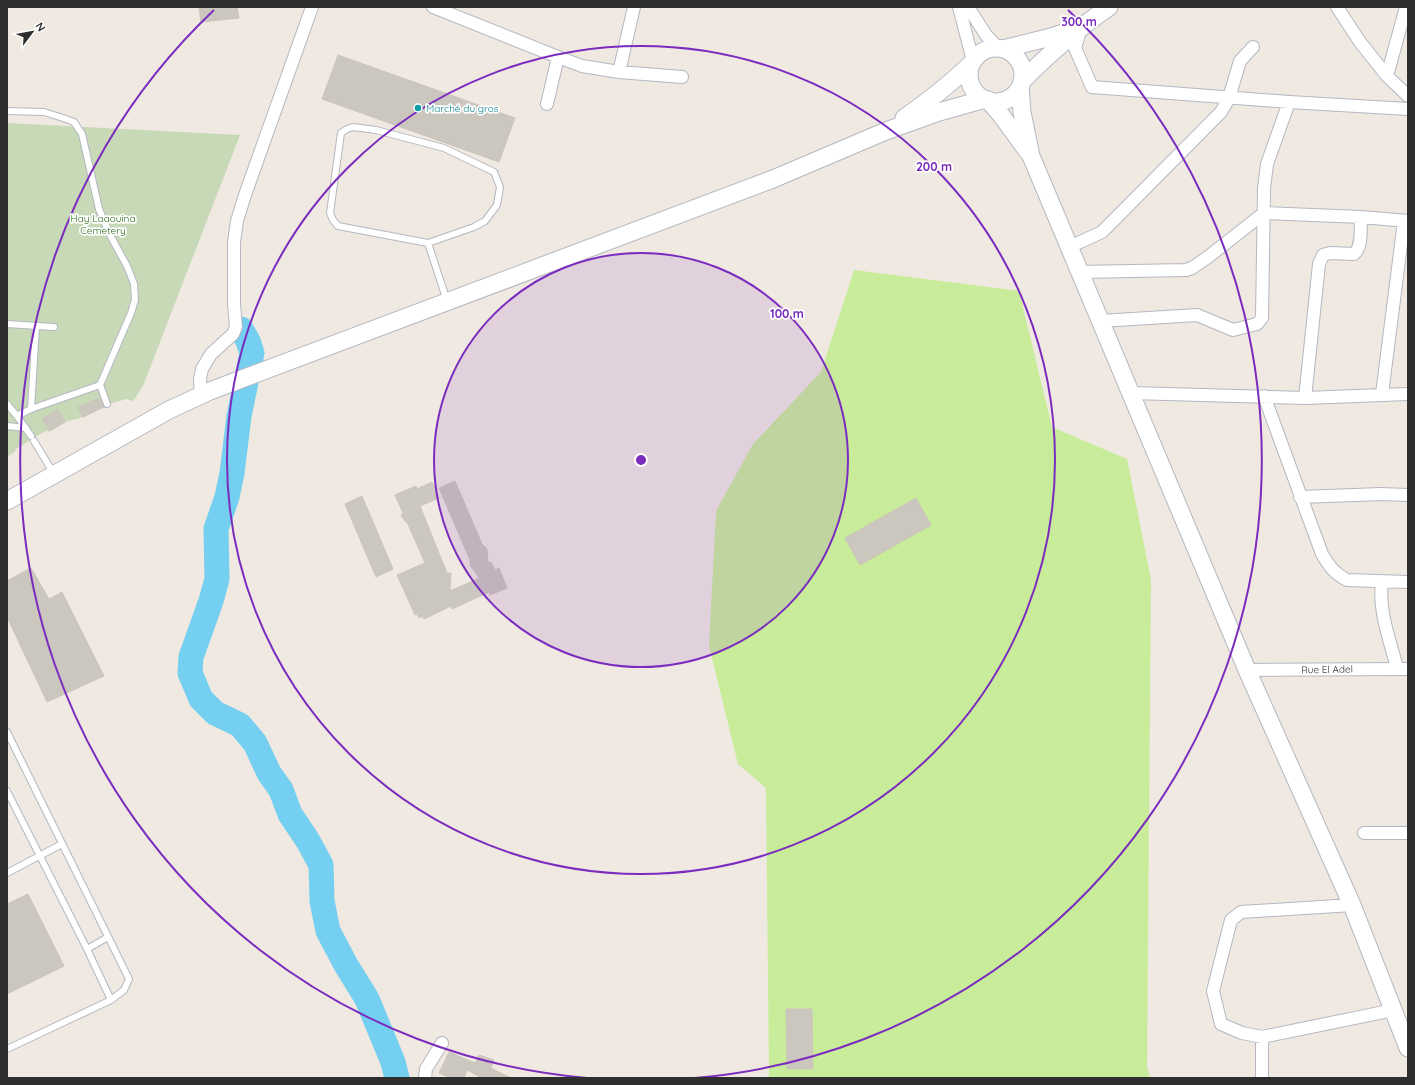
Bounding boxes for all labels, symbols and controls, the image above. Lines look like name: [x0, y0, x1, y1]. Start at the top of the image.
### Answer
north arrow: [12, 12, 52, 52]
text: 300 m: [1061, 14, 1097, 29]
text: N: [32, 20, 49, 34]
place label: Marché du gros: [426, 102, 499, 115]
marker: Marché du gros: [413, 103, 423, 113]
text: 200 m: [916, 159, 952, 174]
park label: Hay Laaouina Cemetery: [71, 212, 135, 237]
text: 100 m: [770, 306, 804, 321]
centre of rings: [634, 453, 648, 467]
street label: Rue El Adel: [1301, 663, 1353, 676]

